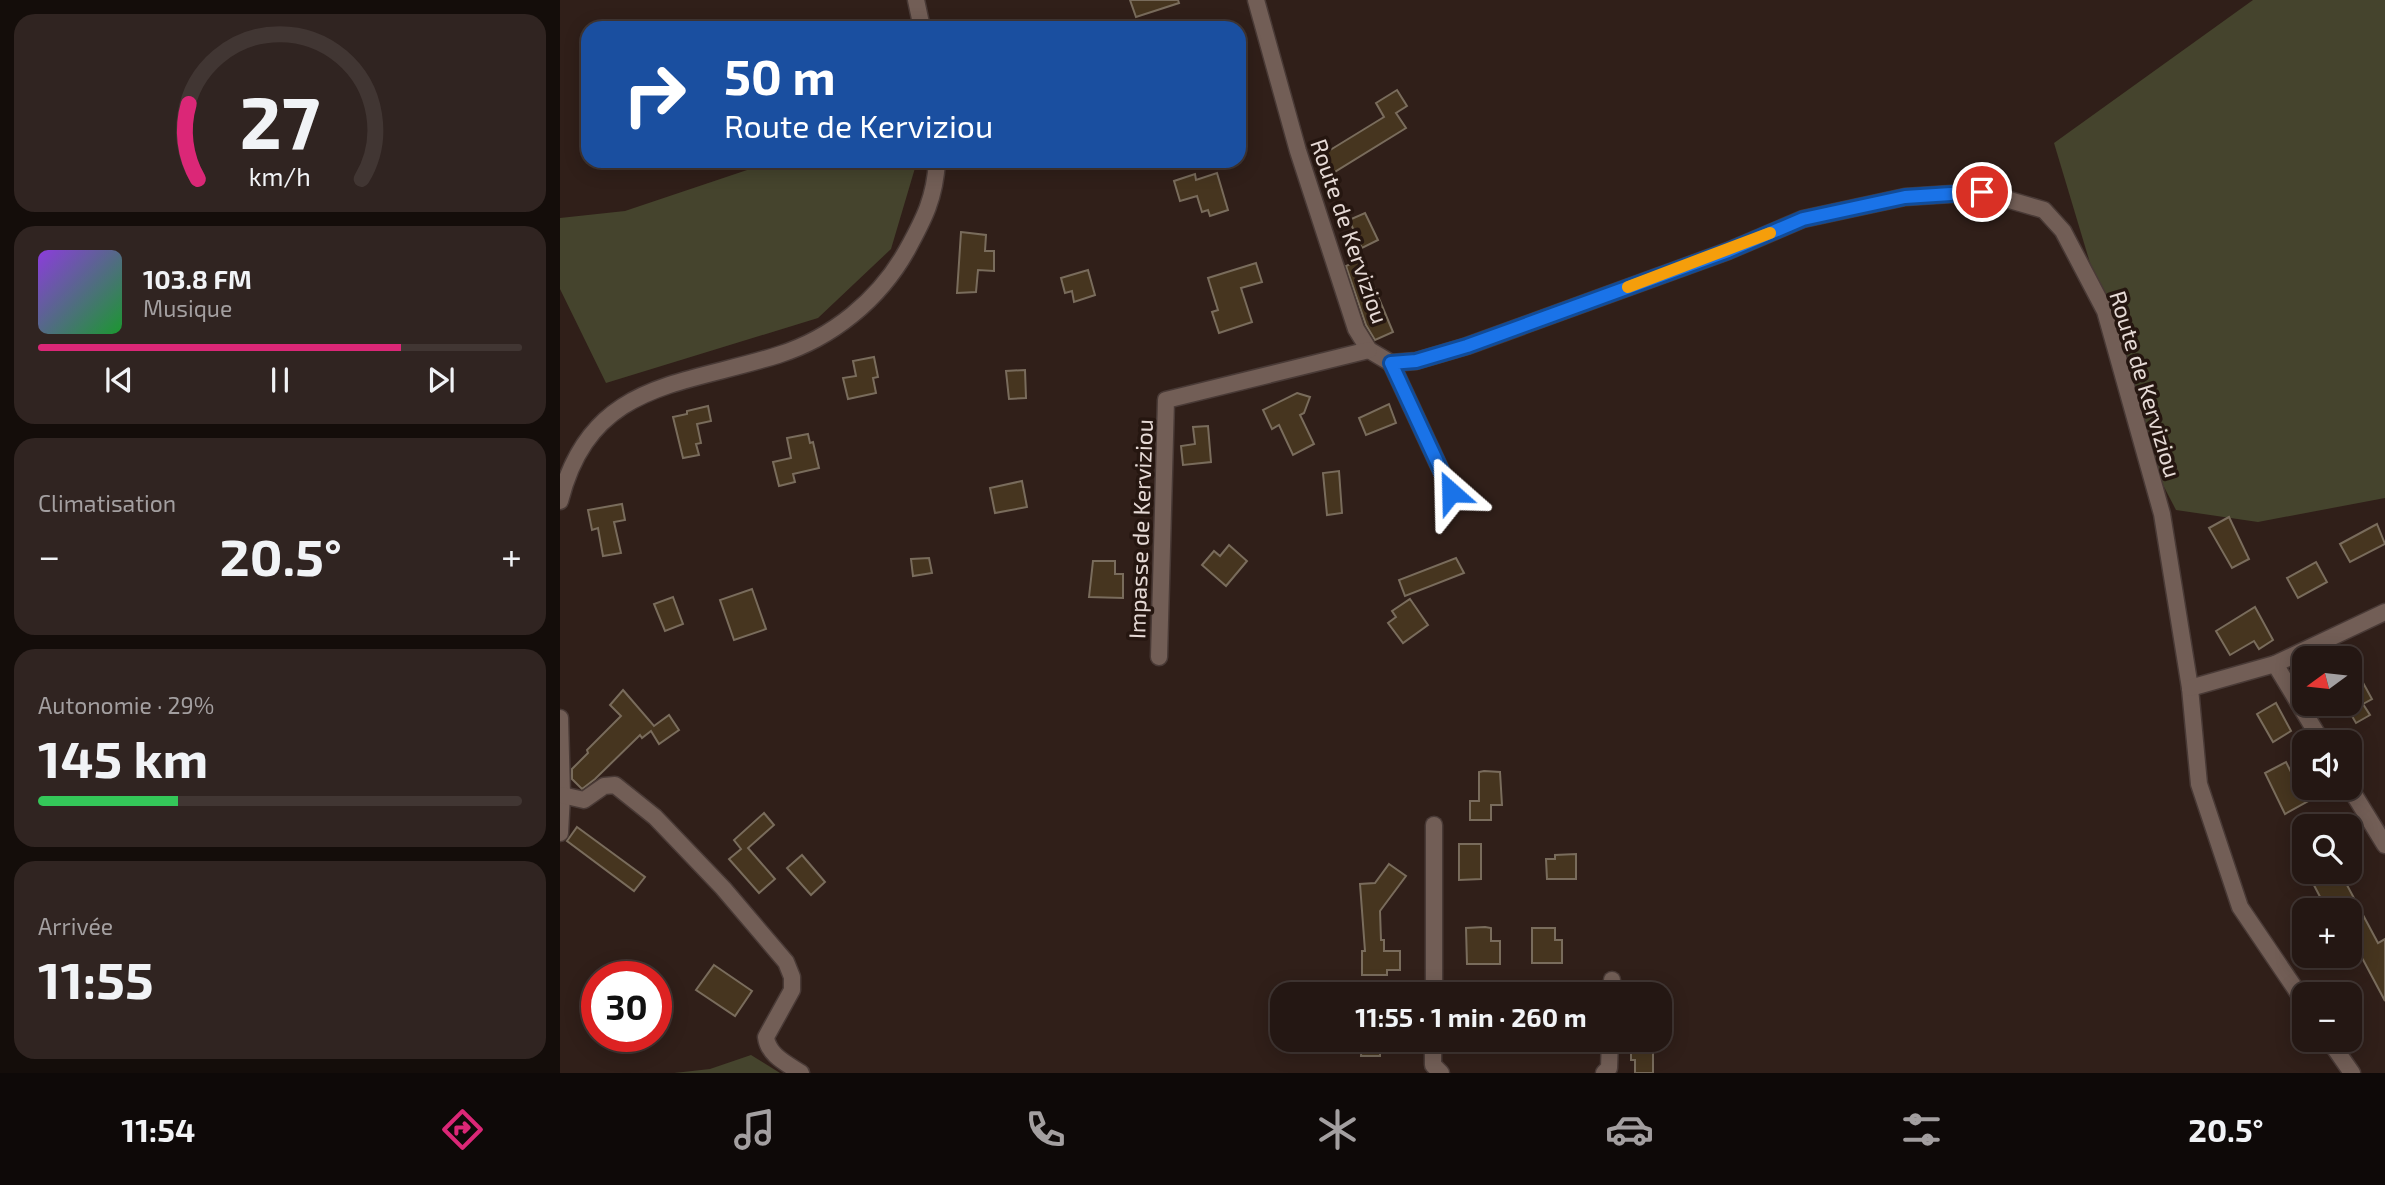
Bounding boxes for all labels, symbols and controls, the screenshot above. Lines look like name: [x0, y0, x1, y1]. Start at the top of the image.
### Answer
text: 50 m: [724, 46, 836, 105]
icon: right: [609, 49, 700, 140]
text: 27: [240, 76, 320, 164]
text: Route de Kerviziou: [724, 106, 993, 144]
street label: Route de Kerviziou: [1305, 135, 1395, 327]
text: km/h: [249, 161, 311, 191]
pin: [1952, 162, 2012, 222]
icon: arrive: [1963, 173, 2001, 211]
text: 103.8 FM: [143, 263, 252, 294]
street label: Route de Kerviziou: [2104, 287, 2188, 481]
text: Musique: [143, 294, 232, 322]
icon: previous: [100, 361, 138, 399]
icon: pause: [261, 361, 299, 399]
icon: next: [422, 361, 460, 399]
street label: Impasse de Kerviziou: [1122, 419, 1158, 639]
position arrow: [1414, 455, 1488, 529]
text: Climatisation: [38, 489, 176, 517]
text: 20.5°: [219, 524, 342, 586]
text: −: [38, 532, 60, 578]
text: +: [501, 532, 522, 578]
north arrow: [2292, 646, 2362, 716]
map controls: [2292, 646, 2362, 1052]
text: Autonomie · 29%: [38, 691, 214, 719]
text: 145 km: [38, 726, 208, 788]
button: sound: [2292, 730, 2362, 800]
button: search: [2292, 814, 2362, 884]
button: +: [2292, 898, 2362, 968]
text: Arrivée: [38, 912, 113, 940]
text: 11:55: [38, 947, 154, 1009]
speed limit sign: 30: [581, 961, 672, 1052]
button: −: [2292, 982, 2362, 1052]
text: 11:55 · 1 min · 260 m: [1355, 1001, 1587, 1032]
icon: directions: [438, 1105, 487, 1154]
icon: music: [730, 1105, 779, 1154]
icon: phone: [1021, 1105, 1070, 1154]
icon: climate: [1313, 1105, 1362, 1154]
icon: car: [1605, 1105, 1654, 1154]
icon: filters: [1897, 1105, 1946, 1154]
text: 11:54: [121, 1110, 195, 1148]
text: 20.5°: [2188, 1110, 2264, 1148]

